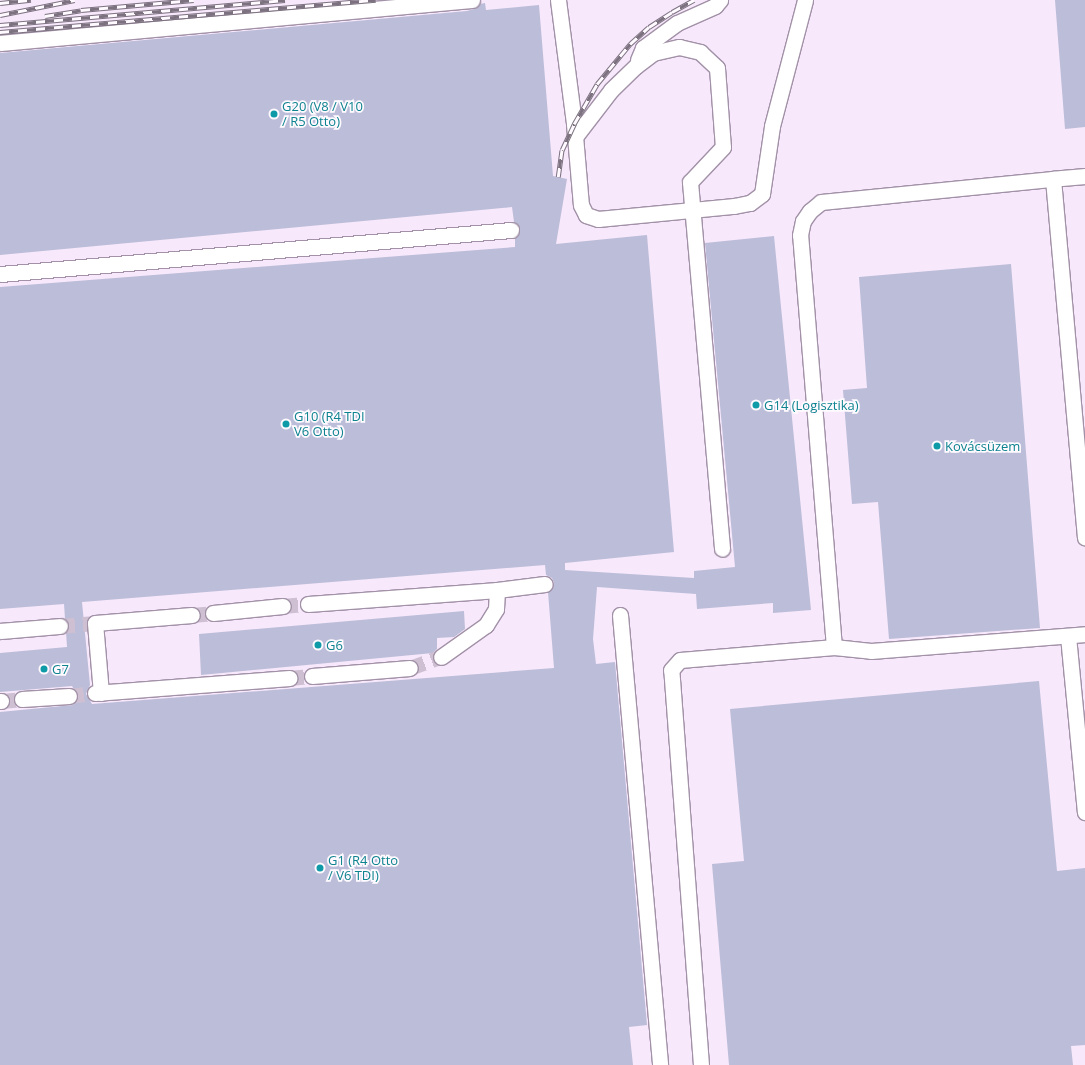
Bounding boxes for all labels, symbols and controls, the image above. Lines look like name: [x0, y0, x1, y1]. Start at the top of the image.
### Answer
place label: G20 (V8 / V10 / R5 Otto): [282, 99, 363, 130]
marker: G20 (V8 / V10 / R5 Otto): [269, 109, 279, 119]
place label: G14 (Logisztika): [764, 397, 859, 413]
marker: G14 (Logisztika): [751, 400, 761, 410]
place label: G10 (R4 TDI V6 Otto): [294, 409, 365, 440]
marker: G10 (R4 TDI V6 Otto): [281, 419, 291, 429]
place label: Kovácsüzem: [945, 438, 1020, 454]
marker: Kovácsüzem: [932, 441, 942, 451]
place label: G6: [326, 637, 343, 653]
marker: G6: [313, 640, 323, 650]
place label: G7: [52, 661, 69, 677]
marker: G7: [39, 664, 49, 674]
place label: G1 (R4 Otto / V6 TDI): [328, 853, 398, 884]
marker: G1 (R4 Otto / V6 TDI): [315, 863, 325, 873]

